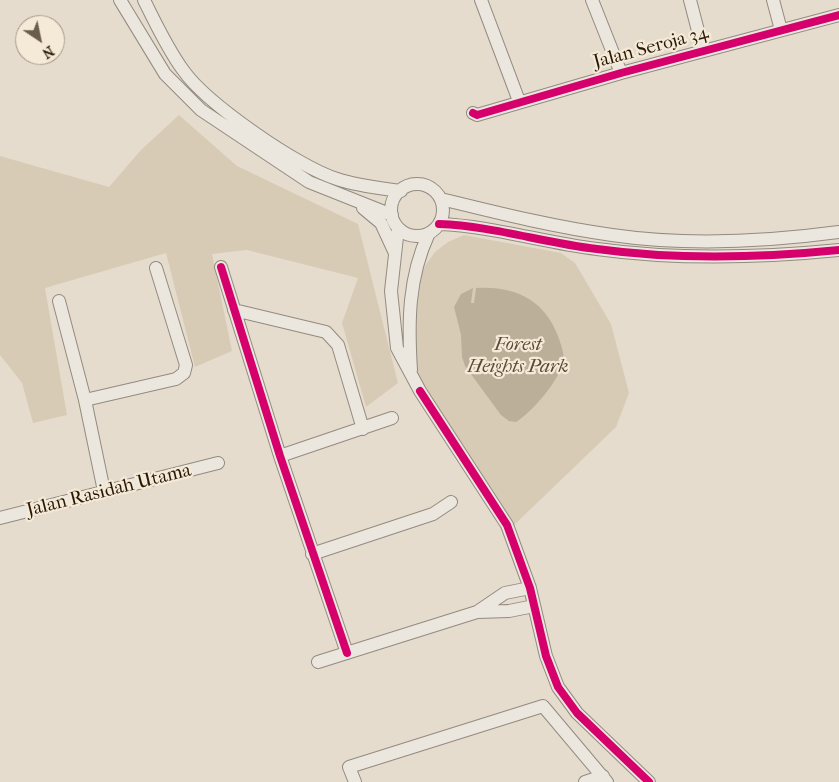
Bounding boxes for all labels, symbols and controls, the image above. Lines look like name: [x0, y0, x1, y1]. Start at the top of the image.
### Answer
north arrow: [15, 15, 65, 65]
street label: Jalan Seroja 34: [591, 22, 711, 74]
text: N: [39, 42, 57, 62]
park label: Forest Heights Park: [468, 334, 568, 378]
street label: Jalan Rasidah Utama: [24, 460, 194, 522]

